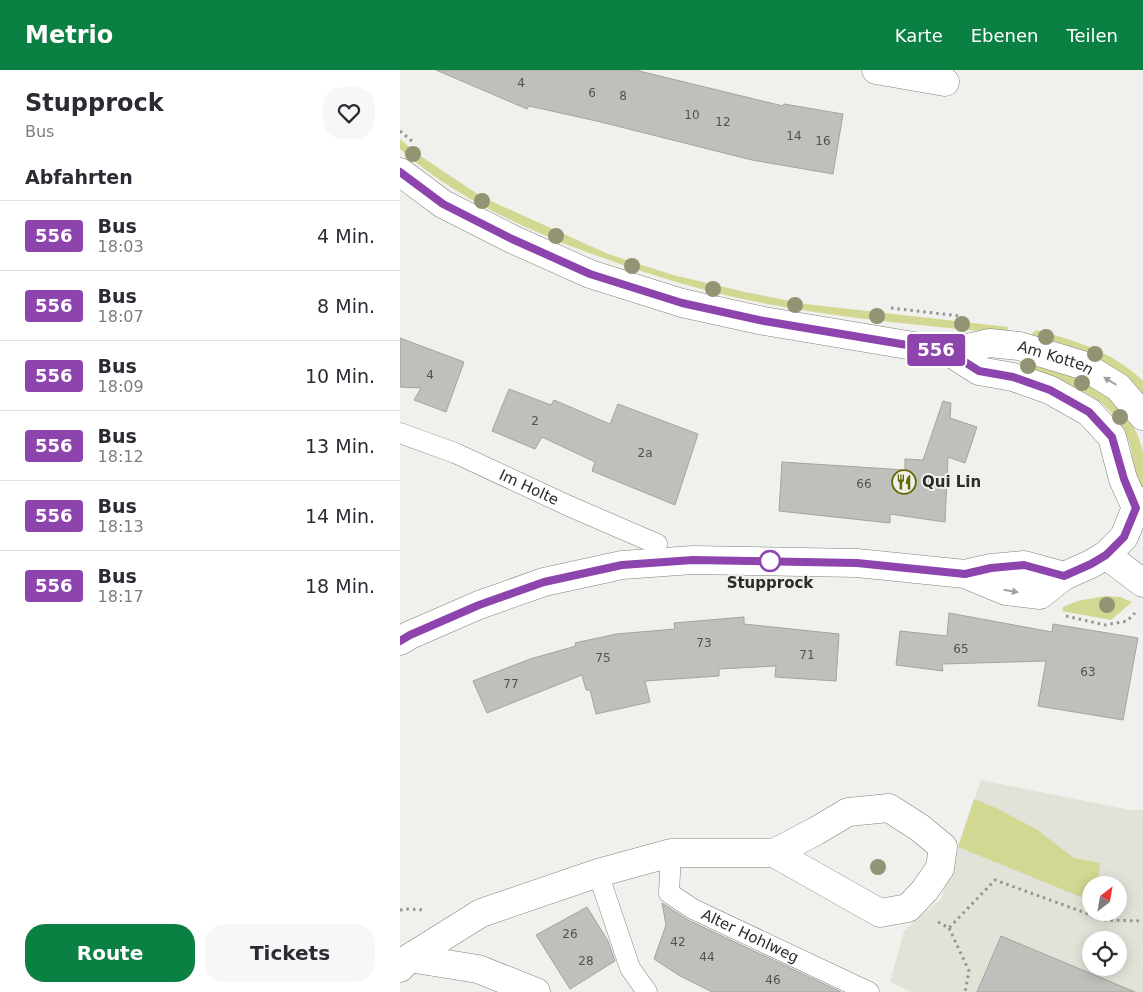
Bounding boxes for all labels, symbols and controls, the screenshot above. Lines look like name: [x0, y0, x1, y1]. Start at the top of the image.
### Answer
text: Metrio: [25, 21, 113, 49]
text: Karte: [895, 25, 943, 46]
text: Ebenen: [971, 25, 1039, 46]
text: Teilen: [1067, 25, 1118, 46]
house number: 4: [517, 76, 525, 90]
house number: 6: [588, 86, 596, 100]
button: heart: [323, 87, 375, 139]
text: Stupprock: [25, 89, 164, 117]
house number: 8: [619, 89, 627, 103]
house number: 10: [684, 108, 700, 122]
house number: 12: [715, 115, 731, 129]
text: Bus: [25, 122, 54, 141]
house number: 14: [786, 129, 802, 143]
house number: 16: [815, 134, 831, 148]
text: Abfahrten: [25, 166, 133, 188]
text: Bus: [98, 215, 137, 237]
text: 556: [35, 225, 73, 246]
text: 4 Min.: [317, 225, 375, 247]
text: 18:03: [98, 237, 144, 256]
text: Bus: [98, 285, 137, 307]
text: 556: [35, 295, 73, 316]
text: 8 Min.: [317, 295, 375, 317]
text: 18:07: [98, 307, 144, 326]
line badge: 556: [907, 334, 965, 366]
street label: Am Kotten: [1016, 337, 1097, 379]
text: 556: [917, 339, 955, 360]
text: Bus: [98, 355, 137, 377]
text: 556: [35, 365, 73, 386]
text: 10 Min.: [305, 365, 375, 387]
house number: 4: [426, 368, 434, 382]
text: 18:09: [98, 377, 144, 396]
one-way arrow: [1103, 377, 1116, 386]
house number: 2: [531, 414, 539, 428]
text: Bus: [98, 425, 137, 447]
text: 556: [35, 435, 73, 456]
text: 13 Min.: [305, 435, 375, 457]
house number: 2a: [638, 446, 653, 460]
text: 18:12: [98, 447, 144, 466]
street label: Im Holte: [496, 466, 562, 509]
restaurant icon: Qui Lin: [891, 469, 917, 495]
place label: Qui Lin: [922, 473, 981, 491]
house number: 66: [856, 477, 872, 491]
text: Bus: [98, 495, 137, 517]
text: 556: [35, 505, 73, 526]
text: 14 Min.: [305, 505, 375, 527]
text: 18:13: [98, 517, 144, 536]
marker: Stupprock: [759, 550, 781, 572]
text: Bus: [98, 565, 137, 587]
place label: Stupprock: [727, 574, 814, 592]
text: 556: [35, 575, 73, 596]
text: 18 Min.: [305, 575, 375, 597]
text: 18:17: [98, 587, 144, 606]
one-way arrow: [1003, 587, 1019, 595]
house number: 73: [696, 636, 712, 650]
house number: 65: [953, 642, 969, 656]
house number: 71: [799, 648, 815, 662]
house number: 75: [595, 651, 611, 665]
house number: 63: [1080, 665, 1096, 679]
house number: 77: [503, 677, 519, 691]
north arrow: [1082, 876, 1128, 921]
map controls: [1082, 876, 1127, 976]
street label: Alter Hohlweg: [698, 905, 802, 967]
button: Route: [25, 924, 195, 982]
button: Tickets: [205, 924, 375, 982]
house number: 26: [562, 927, 578, 941]
button: locate: [1082, 931, 1127, 976]
house number: 42: [670, 935, 686, 949]
house number: 44: [699, 950, 715, 964]
house number: 28: [578, 954, 594, 968]
house number: 46: [765, 973, 781, 987]

